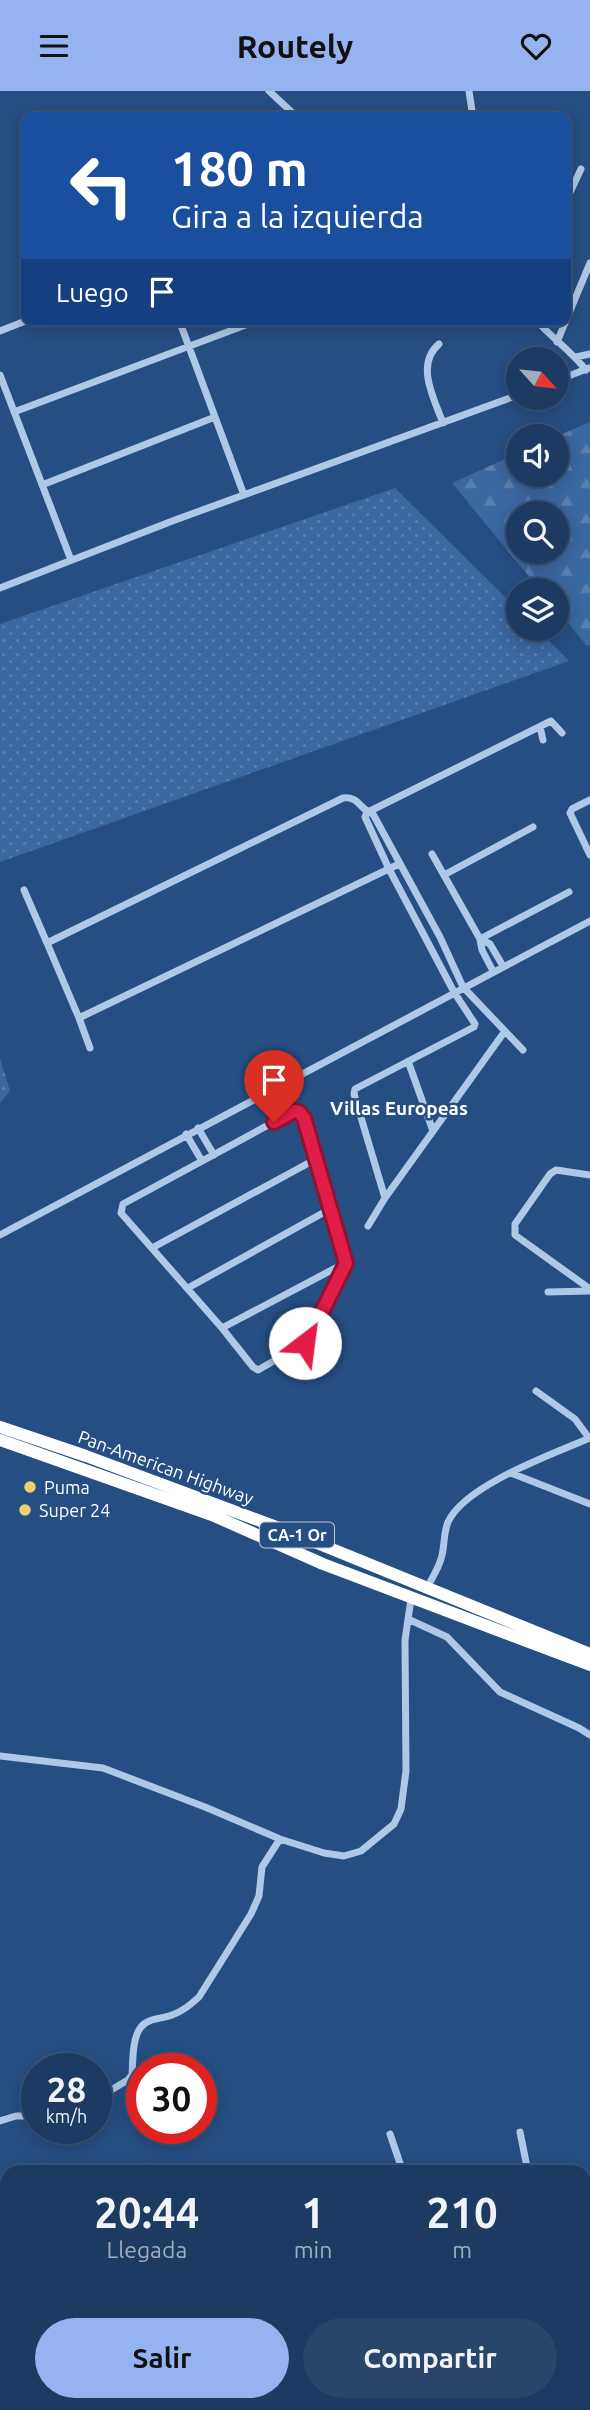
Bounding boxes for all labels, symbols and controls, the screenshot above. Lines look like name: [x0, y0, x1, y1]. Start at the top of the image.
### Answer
icon: menu: [35, 27, 73, 65]
icon: heart: [517, 27, 555, 65]
text: Routely: [237, 28, 353, 64]
icon: left: [56, 140, 147, 231]
text: 180 m: [171, 140, 308, 195]
text: Gira a la izquierda: [171, 198, 424, 234]
icon: arrive: [143, 273, 181, 311]
text: Luego: [56, 278, 129, 307]
north arrow: [506, 347, 569, 409]
map controls: [506, 347, 569, 641]
button: sound: [506, 424, 569, 487]
button: search: [506, 501, 569, 564]
button: layers: [506, 578, 569, 641]
pin: [244, 1050, 304, 1122]
icon: arrive: [255, 1061, 293, 1099]
district label: Villas Europeas: [330, 1097, 468, 1119]
position arrow: [268, 1306, 342, 1380]
street label: Pan-American Highway: [76, 1426, 257, 1508]
place label: Puma: [44, 1477, 90, 1497]
marker: Puma: [22, 1479, 38, 1495]
place label: Super 24: [39, 1500, 110, 1520]
marker: Super 24: [17, 1502, 33, 1518]
road number: CA-1 Or: [260, 1523, 334, 1547]
speed limit sign: 30: [126, 2053, 217, 2144]
text: 28: [47, 2069, 86, 2109]
text: km/h: [46, 2106, 87, 2126]
text: 20:44: [94, 2189, 199, 2236]
text: 1: [301, 2189, 325, 2236]
text: 210: [427, 2189, 498, 2236]
text: Llegada: [106, 2237, 187, 2262]
text: min: [294, 2237, 332, 2262]
text: m: [452, 2237, 472, 2262]
button: Salir: [35, 2318, 289, 2398]
button: Compartir: [303, 2318, 557, 2398]

